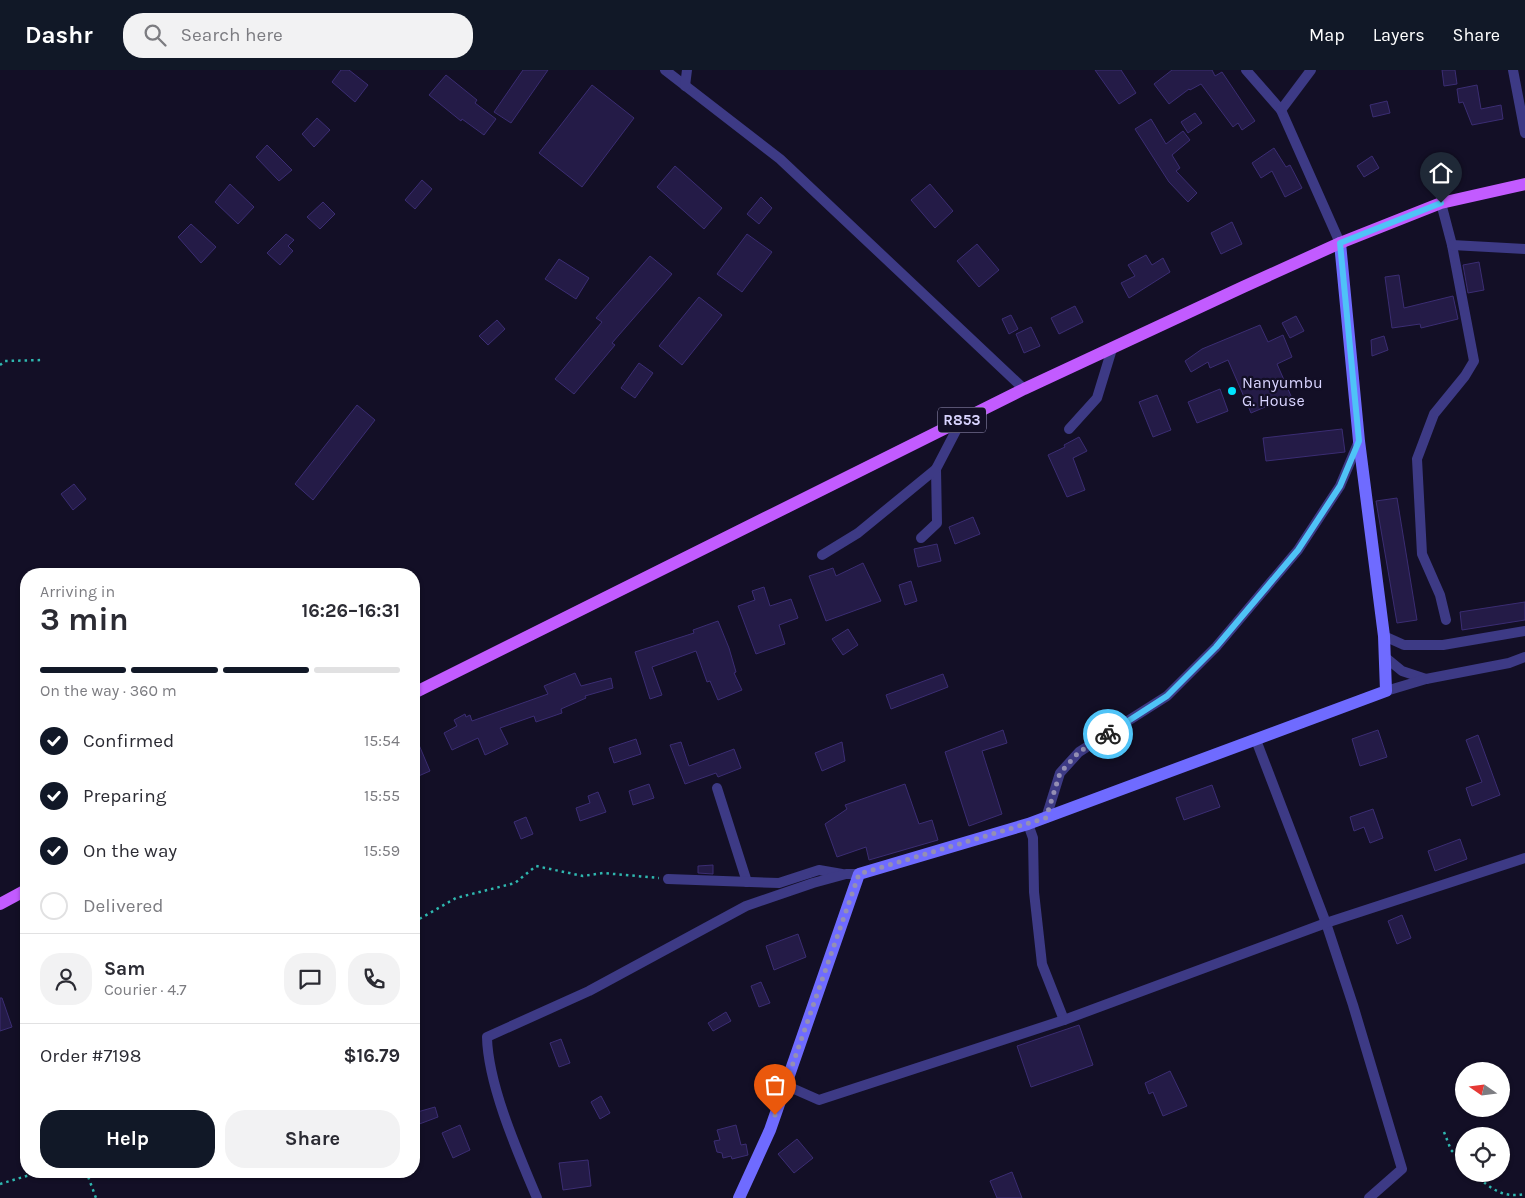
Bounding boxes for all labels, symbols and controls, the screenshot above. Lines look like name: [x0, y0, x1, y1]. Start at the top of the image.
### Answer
search box: [123, 13, 473, 58]
text: Dashr: [25, 21, 93, 49]
icon: search: [141, 21, 169, 49]
text: Search here: [181, 24, 283, 46]
text: Map: [1309, 24, 1345, 46]
text: Layers: [1373, 24, 1425, 46]
text: Share: [1453, 24, 1500, 46]
pin: [1420, 152, 1462, 203]
icon: home: [1427, 159, 1455, 187]
place label: Nanyumbu G. House: [1242, 373, 1323, 410]
marker: Nanyumbu G. House: [1226, 385, 1238, 397]
road number: R853: [938, 408, 986, 432]
text: Arriving in: [40, 582, 115, 601]
text: 16:26–16:31: [302, 600, 400, 622]
text: 3 min: [40, 601, 129, 638]
text: On the way · 360 m: [40, 681, 177, 700]
courier: [1083, 709, 1133, 759]
icon: bike: [1094, 720, 1122, 748]
icon: check: [40, 727, 68, 755]
text: Confirmed: [83, 730, 174, 752]
text: 15:54: [364, 731, 400, 750]
icon: check: [40, 782, 68, 810]
text: Preparing: [83, 785, 166, 807]
text: 15:55: [364, 786, 400, 805]
icon: check: [40, 837, 68, 865]
text: On the way: [83, 840, 177, 862]
text: 15:59: [364, 841, 400, 860]
text: Delivered: [83, 895, 163, 917]
button: person: [40, 953, 92, 1005]
button: chat: [284, 953, 336, 1005]
button: phone: [348, 953, 400, 1005]
text: Sam: [104, 958, 145, 980]
text: Courier · 4.7: [104, 980, 187, 999]
text: Order #7198: [40, 1045, 141, 1067]
text: $16.79: [343, 1045, 400, 1067]
north arrow: [1455, 1062, 1510, 1118]
map controls: [1455, 1062, 1510, 1182]
pin: [754, 1064, 796, 1115]
icon: bag: [761, 1071, 789, 1099]
button: Help: [40, 1110, 215, 1168]
button: Share: [225, 1110, 400, 1168]
button: locate: [1455, 1127, 1510, 1182]

